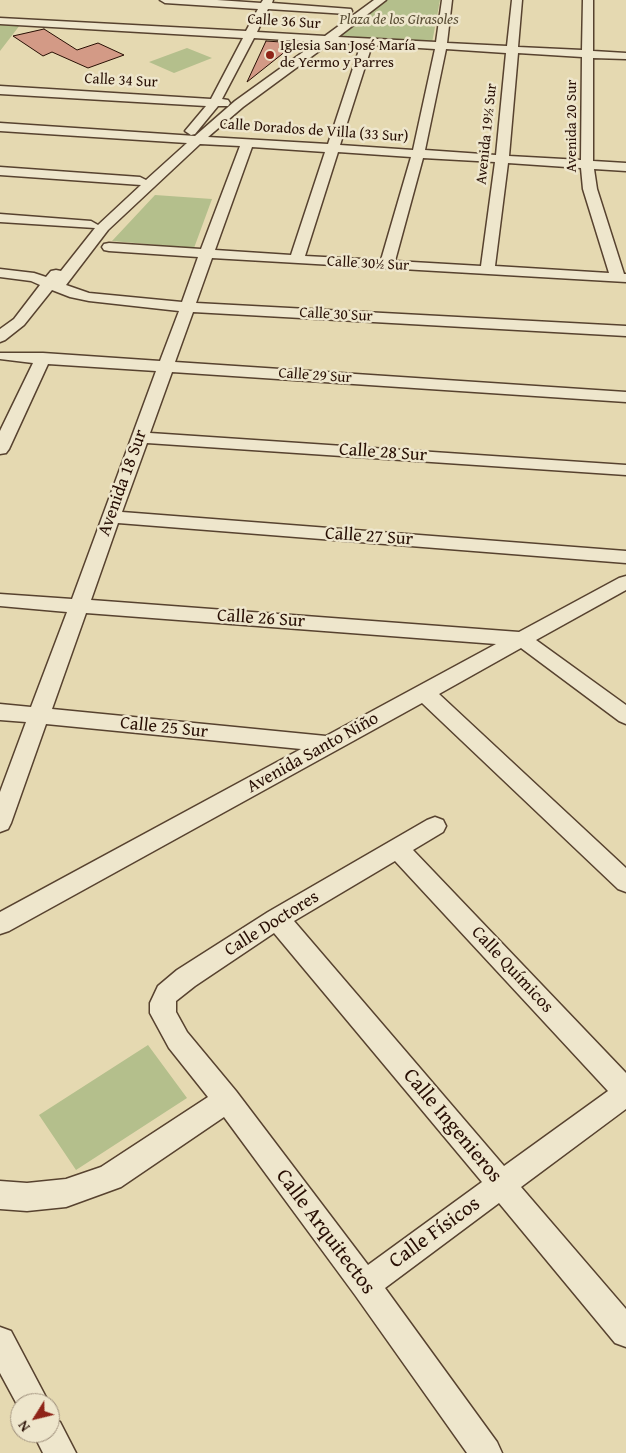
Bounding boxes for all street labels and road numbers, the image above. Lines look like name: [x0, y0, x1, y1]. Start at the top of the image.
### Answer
street label: Calle 36 Sur: [247, 10, 321, 34]
street label: Calle 34 Sur: [84, 70, 158, 92]
street label: Avenida 20 Sur: [563, 80, 581, 172]
street label: Avenida 19½ Sur: [473, 82, 501, 186]
street label: Calle Dorados de Villa (33 Sur): [219, 115, 409, 147]
street label: Calle 30½ Sur: [326, 253, 410, 275]
street label: Calle 30 Sur: [299, 304, 373, 326]
street label: Calle 29 Sur: [278, 364, 352, 388]
street label: Avenida 18 Sur: [94, 427, 152, 539]
street label: Calle 28 Sur: [338, 439, 428, 467]
street label: Calle 27 Sur: [324, 523, 414, 551]
street label: Calle 26 Sur: [216, 605, 306, 633]
street label: Avenida Santo Niño: [243, 708, 383, 798]
street label: Calle 25 Sur: [119, 713, 209, 743]
street label: Calle Doctores: [221, 886, 323, 962]
street label: Calle Químicos: [466, 922, 558, 1018]
street label: Calle Ingenieros: [397, 1064, 507, 1188]
street label: Calle Arquitectos: [270, 1165, 380, 1299]
street label: Calle Físicos: [385, 1192, 485, 1274]

